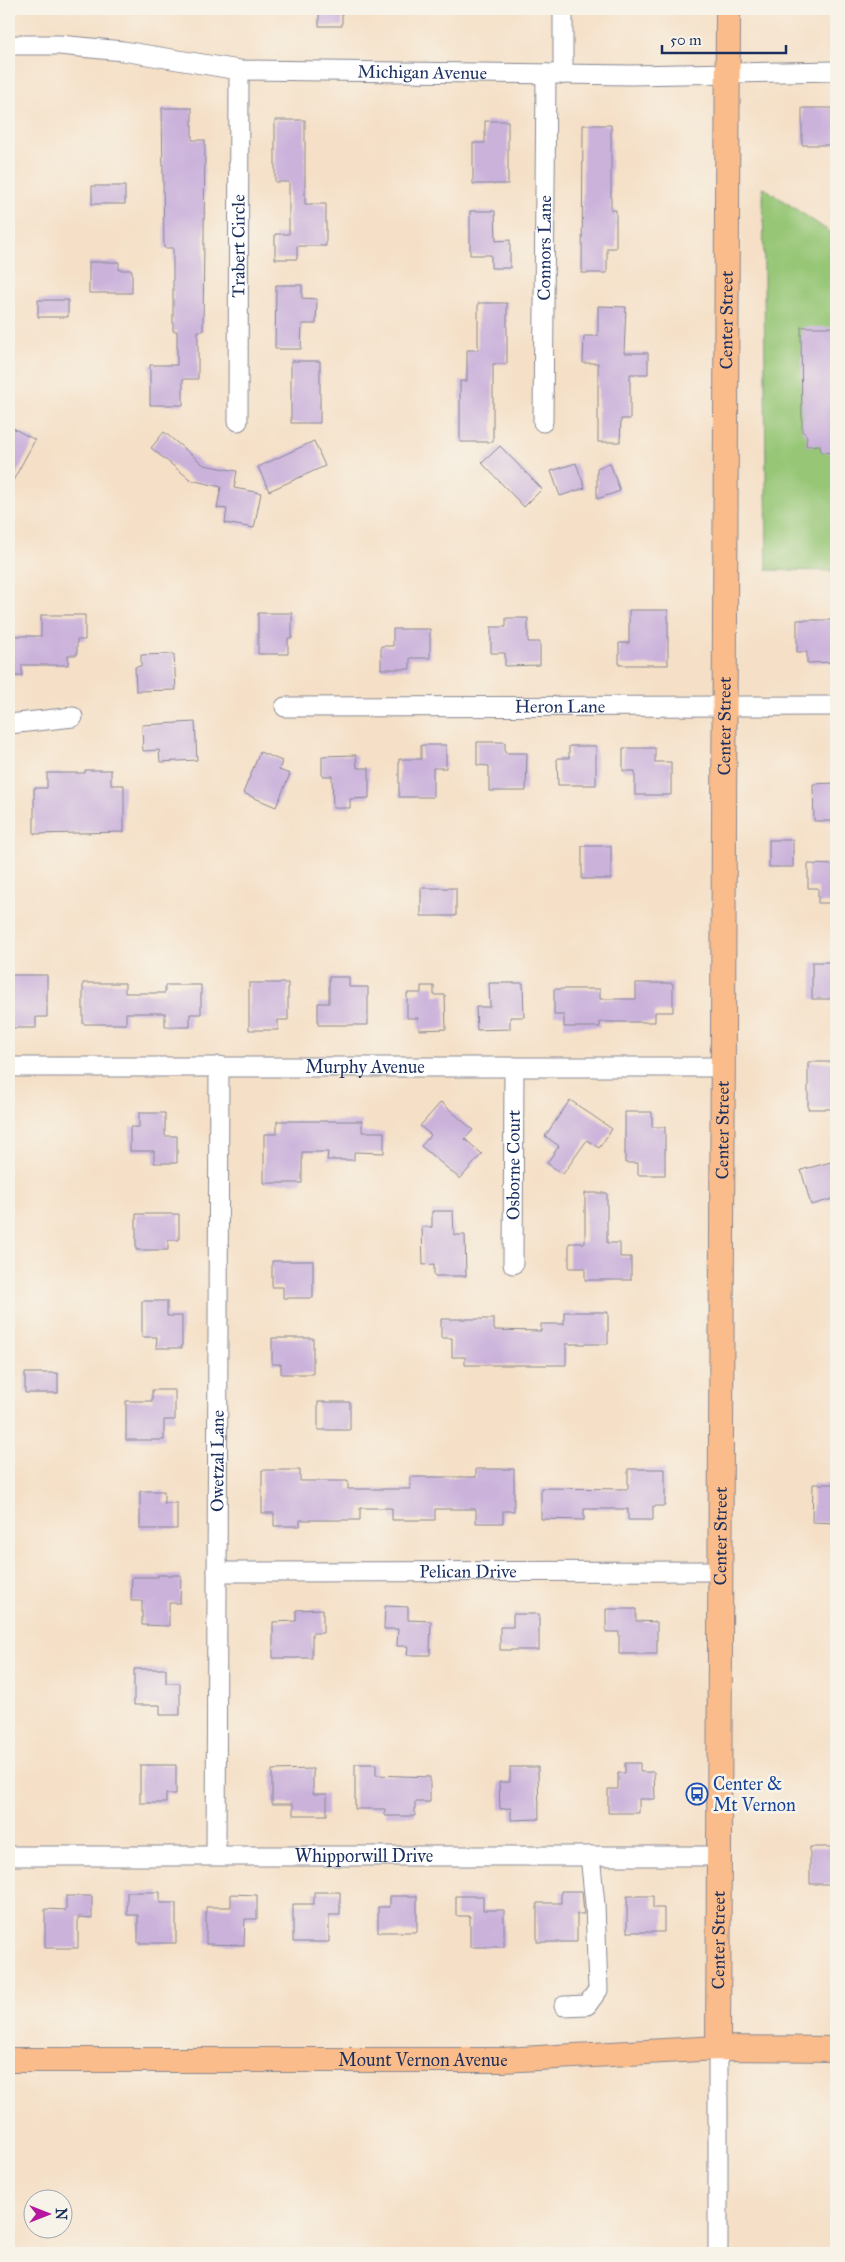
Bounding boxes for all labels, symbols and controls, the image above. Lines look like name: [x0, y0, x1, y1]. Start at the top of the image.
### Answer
scale bar: [662, 22, 786, 54]
text: 50 m: [670, 31, 702, 49]
street label: Michigan Avenue: [357, 61, 487, 84]
street label: Trabert Circle: [227, 194, 250, 298]
street label: Connors Lane: [533, 195, 556, 301]
street label: Center Street: [715, 270, 738, 369]
street label: Center Street: [713, 676, 736, 775]
street label: Heron Lane: [515, 695, 605, 718]
street label: Murphy Avenue: [305, 1056, 425, 1078]
street label: Center Street: [711, 1080, 734, 1179]
street label: Osborne Court: [502, 1109, 525, 1220]
street label: Owetzal Lane: [206, 1410, 229, 1512]
street label: Center Street: [709, 1486, 732, 1585]
street label: Pelican Drive: [419, 1560, 517, 1583]
place label: Center & Mt Vernon: [713, 1773, 796, 1816]
bus stop icon: Center & Mt Vernon: [685, 1782, 709, 1806]
street label: Whipporwill Drive: [295, 1845, 433, 1867]
street label: Center Street: [707, 1890, 730, 1989]
street label: Mount Vernon Avenue: [338, 2049, 508, 2071]
north arrow: [22, 2190, 72, 2240]
text: N: [52, 2208, 69, 2220]

